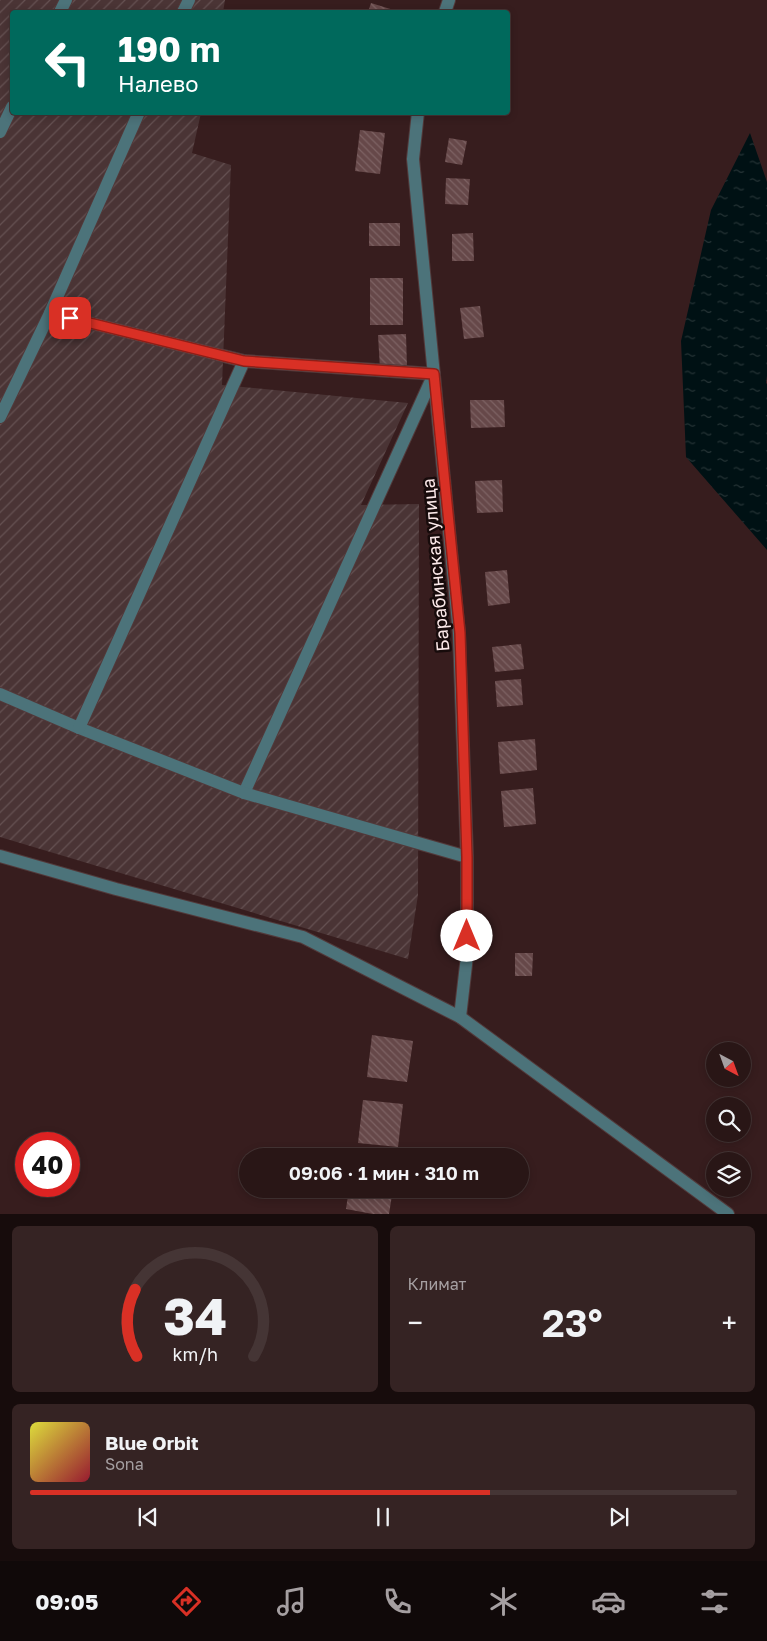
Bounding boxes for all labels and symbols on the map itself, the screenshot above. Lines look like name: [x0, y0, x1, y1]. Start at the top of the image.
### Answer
pin: [49, 297, 91, 339]
street label: Барабинская улица: [416, 478, 454, 652]
position arrow: [440, 909, 492, 961]
north arrow: [706, 1042, 751, 1088]
speed limit sign: 40: [15, 1132, 80, 1197]

